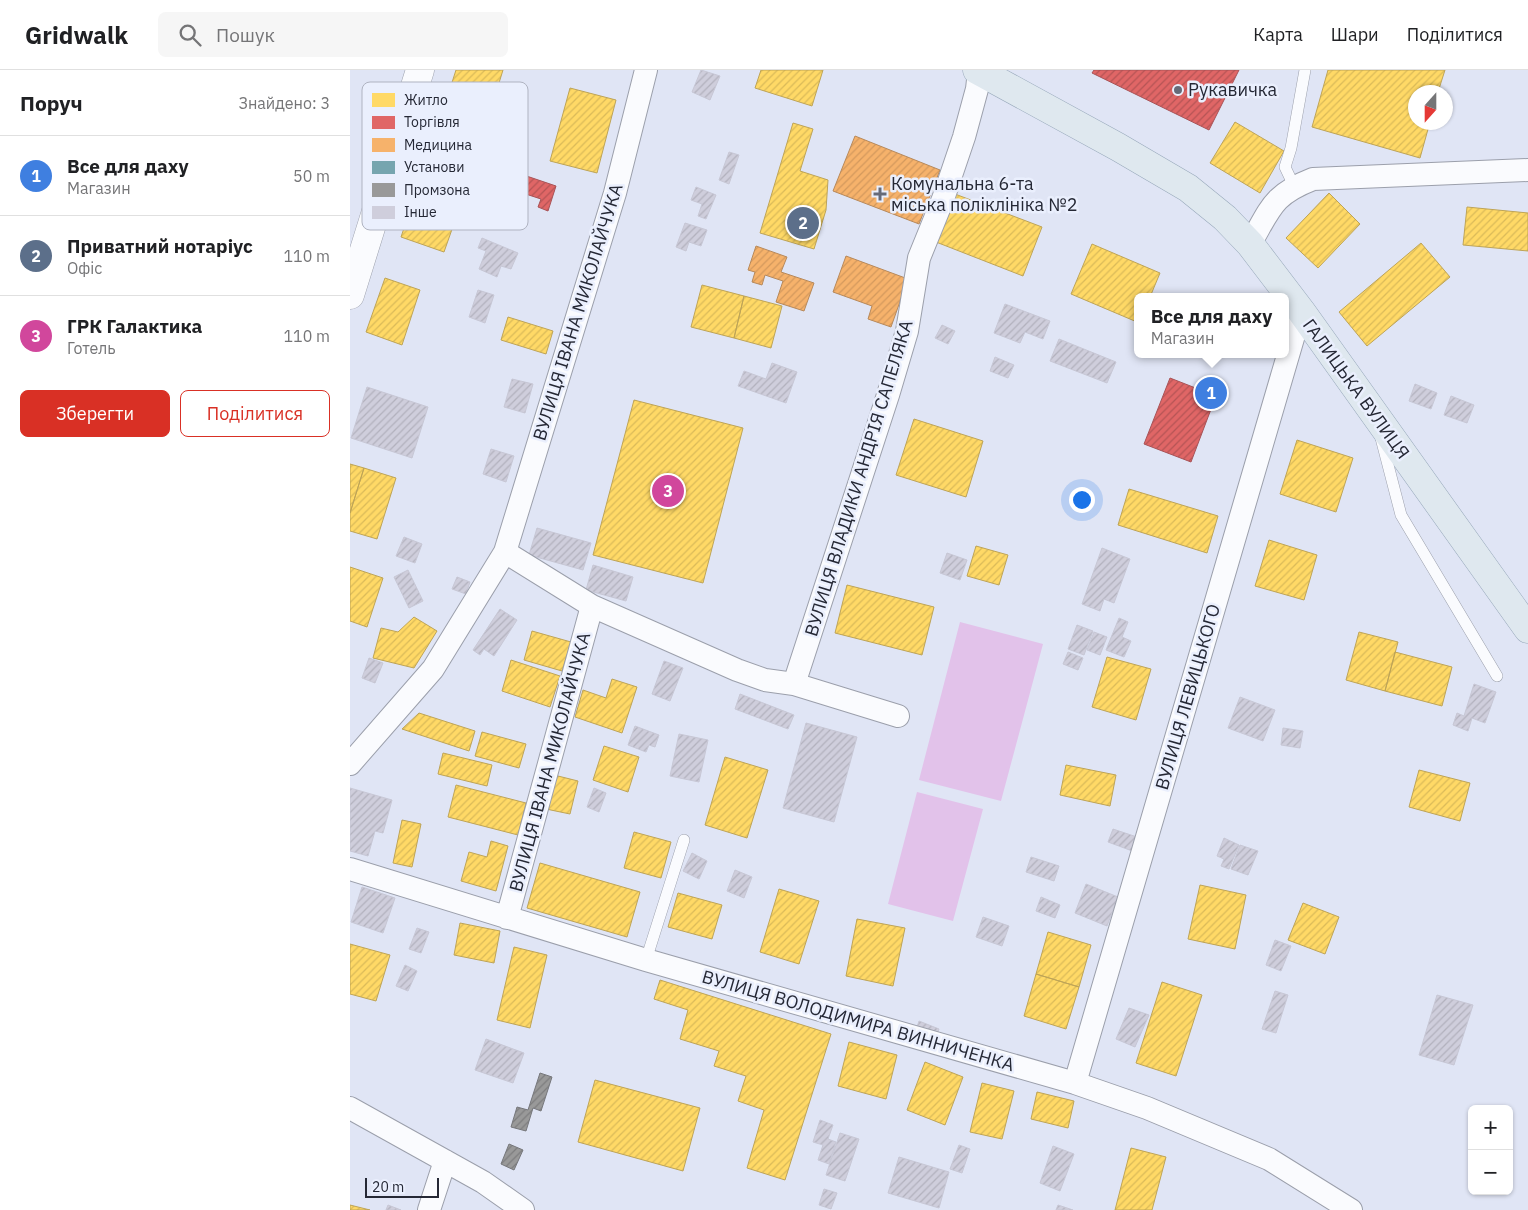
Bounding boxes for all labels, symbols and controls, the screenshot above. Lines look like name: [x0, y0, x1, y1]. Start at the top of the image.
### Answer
search box: [158, 12, 508, 57]
text: Gridwalk: [25, 19, 128, 51]
icon: search: [176, 21, 204, 49]
text: Пошук: [216, 23, 275, 47]
text: Карта: [1253, 23, 1303, 46]
text: Шари: [1331, 23, 1379, 46]
text: Поділитися: [1407, 23, 1503, 46]
place label: Рукавичка: [1188, 78, 1278, 101]
legend: [362, 82, 528, 230]
marker: Рукавичка: [1172, 84, 1184, 96]
north arrow: [1408, 85, 1453, 130]
text: Поруч: [20, 89, 83, 117]
text: Житло: [404, 91, 448, 109]
text: Знайдено: 3: [238, 93, 330, 113]
text: Торгівля: [404, 113, 460, 131]
text: Медицина: [404, 136, 473, 154]
text: Все для даху: [67, 154, 189, 178]
text: Установи: [404, 158, 464, 176]
text: 1: [31, 166, 41, 186]
text: 50 m: [293, 166, 330, 186]
place label: Комунальна 6-та міська поліклініка №2: [891, 172, 1078, 216]
text: Магазин: [67, 178, 131, 198]
street label: ВУЛИЦЯ ІВАНА МИКОЛАЙЧУКА: [527, 180, 628, 443]
text: Промзона: [404, 181, 470, 199]
marker: Комунальна 6-та міська поліклініка №2: [873, 187, 887, 201]
text: Інше: [404, 203, 437, 221]
pin: 2: [787, 204, 819, 242]
text: Приватний нотаріус: [67, 234, 253, 258]
text: 2: [31, 246, 41, 266]
text: 110 m: [283, 246, 330, 266]
text: Офіс: [67, 258, 102, 278]
popup: [1134, 293, 1289, 358]
text: Все для даху: [1151, 304, 1272, 328]
text: ГРК Галактика: [67, 314, 202, 338]
street label: ГАЛИЦЬКА ВУЛИЦЯ: [1298, 314, 1415, 463]
street label: ВУЛИЦЯ ВЛАДИКИ АНДРІЯ САПЕЛЯКА: [799, 316, 918, 639]
text: 3: [31, 326, 41, 346]
text: 110 m: [283, 326, 330, 346]
text: Магазин: [1151, 328, 1214, 348]
text: Готель: [67, 338, 116, 358]
pin: 1: [1195, 374, 1227, 412]
button: Зберегти: [20, 390, 170, 437]
button: Поділитися: [180, 390, 330, 437]
pin: 3: [652, 472, 684, 510]
your location: [1069, 487, 1095, 513]
street label: ВУЛИЦЯ ЛЕВИЦЬКОГО: [1150, 601, 1225, 792]
street label: ВУЛИЦЯ ІВАНА МИКОЛАЙЧУКА: [504, 629, 595, 894]
street label: ВУЛИЦЯ ВОЛОДИМИРА ВИННИЧЕНКА: [699, 965, 1017, 1076]
map controls: [1468, 1105, 1513, 1195]
button: +: [1468, 1105, 1513, 1150]
button: −: [1468, 1150, 1513, 1195]
scale bar: [365, 1175, 439, 1198]
text: 20 m: [372, 1178, 404, 1196]

